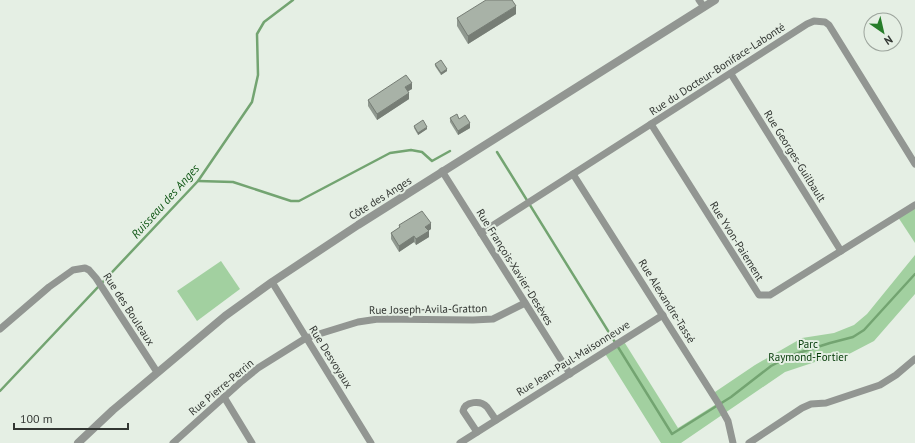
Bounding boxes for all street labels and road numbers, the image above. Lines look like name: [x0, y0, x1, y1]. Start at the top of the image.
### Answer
street label: Rue du Docteur-Boniface-Labonté: [647, 20, 788, 118]
street label: Rue Georges-Guilbault: [761, 107, 829, 205]
street label: Côte des Anges: [346, 173, 414, 223]
street label: Rue Yvon-Paiement: [707, 199, 767, 284]
street label: Rue François-Xavier-Desèves: [473, 206, 557, 328]
street label: Rue Alexandre-Tassé: [636, 256, 699, 346]
street label: Rue des Bouleaux: [100, 270, 158, 348]
street label: Rue Joseph-Avila-Gratton: [369, 301, 487, 317]
street label: Rue Jean-Paul-Maisonneuve: [514, 317, 633, 399]
street label: Rue Desvoyaux: [306, 323, 356, 391]
street label: Rue Pierre-Perrin: [186, 356, 256, 418]

